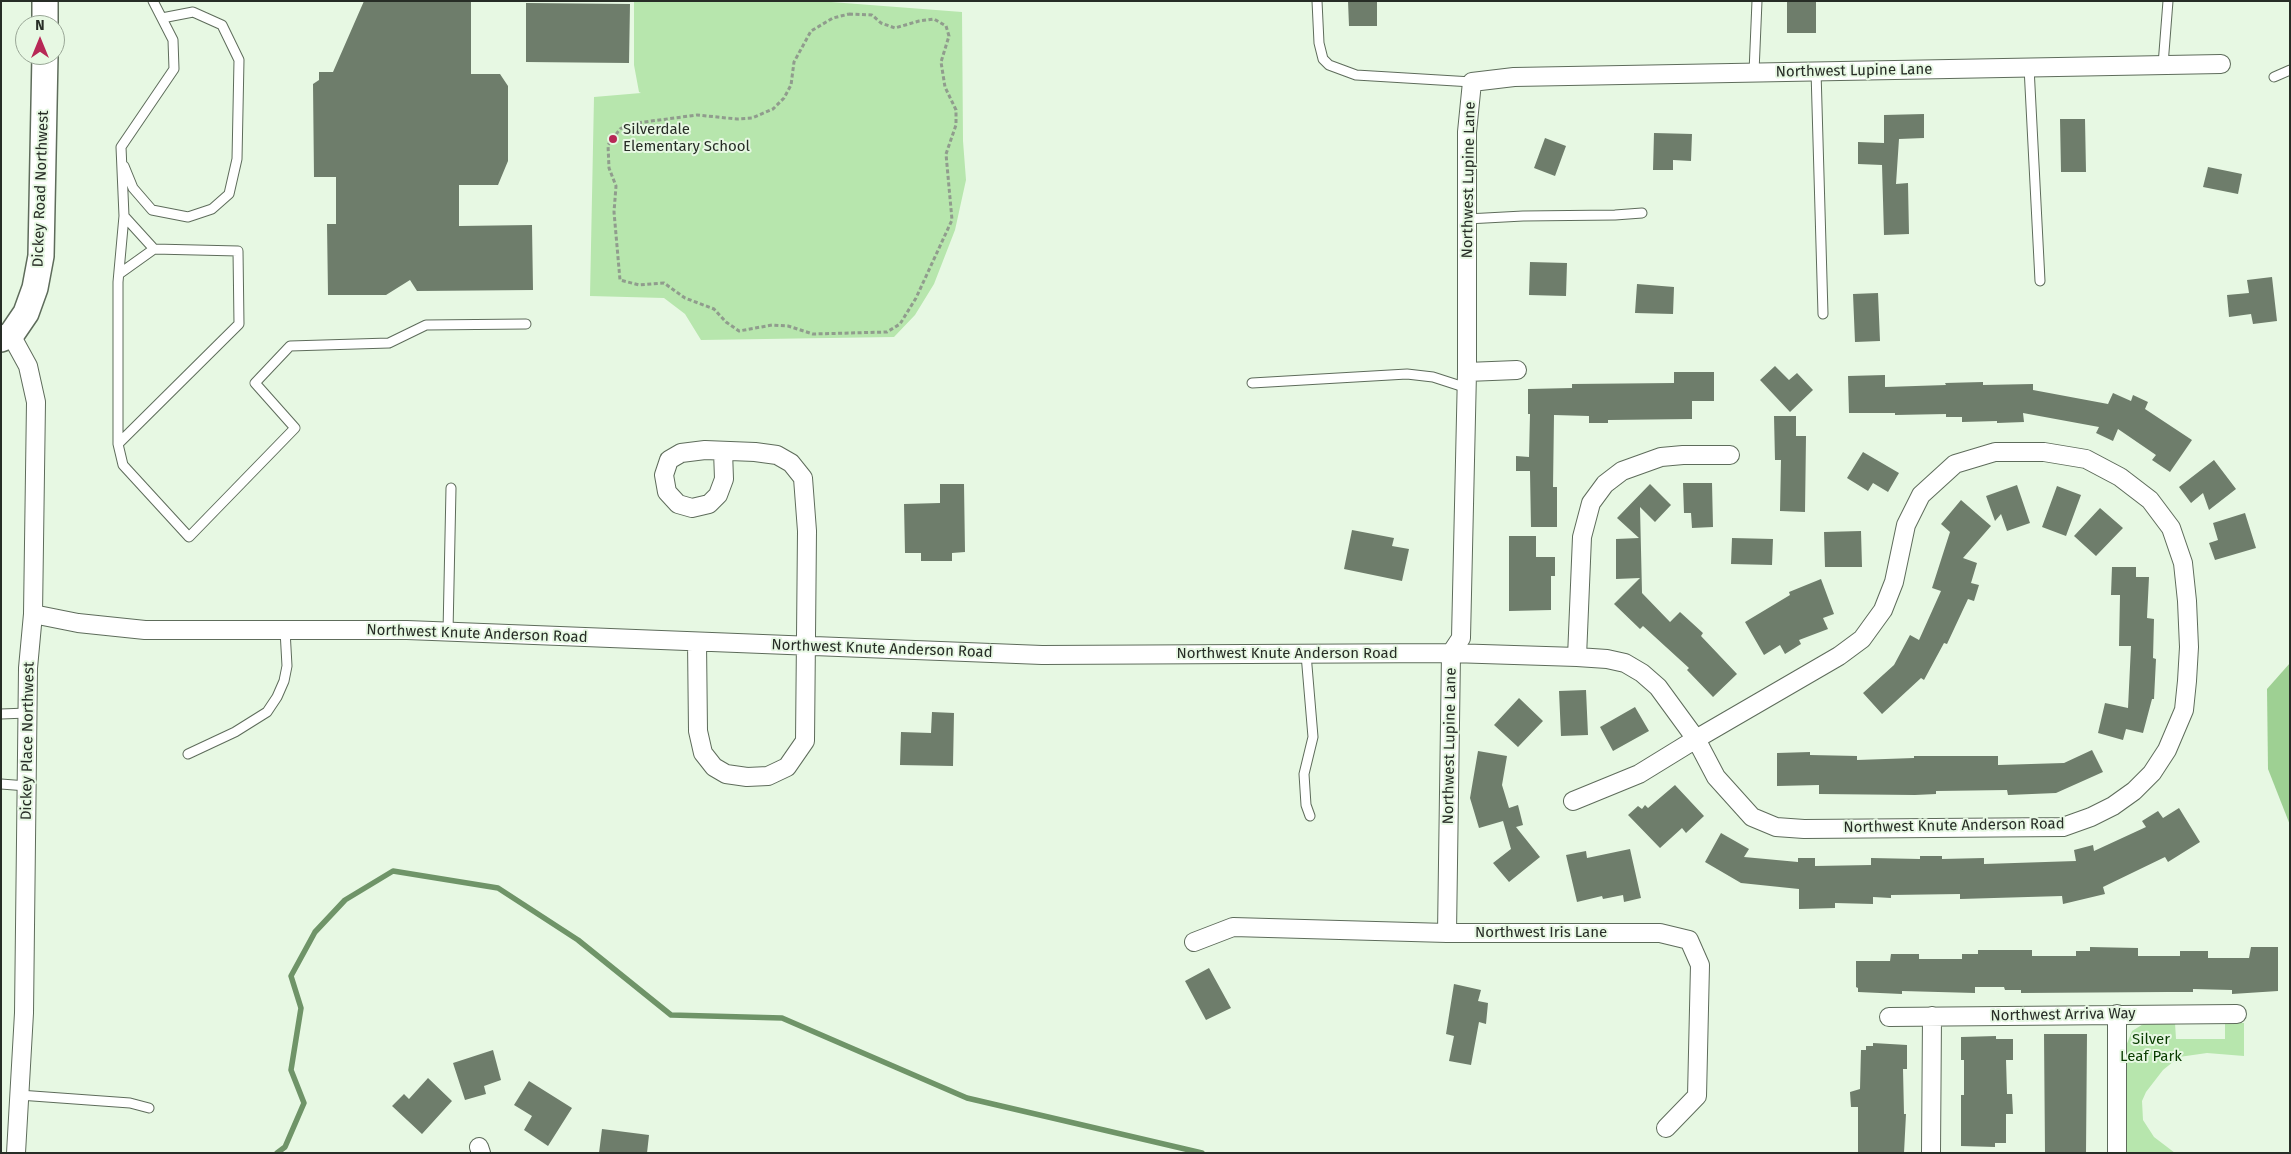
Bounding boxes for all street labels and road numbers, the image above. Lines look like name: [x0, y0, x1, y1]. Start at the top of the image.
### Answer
street label: Northwest Lupine Lane: [1775, 61, 1933, 81]
street label: Northwest Lupine Lane: [1459, 101, 1479, 259]
street label: Dickey Road Northwest: [29, 110, 53, 268]
street label: Northwest Knute Anderson Road: [366, 621, 588, 647]
street label: Northwest Knute Anderson Road: [771, 636, 993, 662]
street label: Northwest Knute Anderson Road: [1176, 645, 1398, 663]
street label: Dickey Place Northwest: [18, 662, 38, 820]
street label: Northwest Lupine Lane: [1440, 667, 1460, 825]
street label: Northwest Knute Anderson Road: [1843, 815, 2065, 837]
street label: Northwest Iris Lane: [1475, 924, 1607, 942]
street label: Northwest Arriva Way: [1990, 1005, 2136, 1025]

